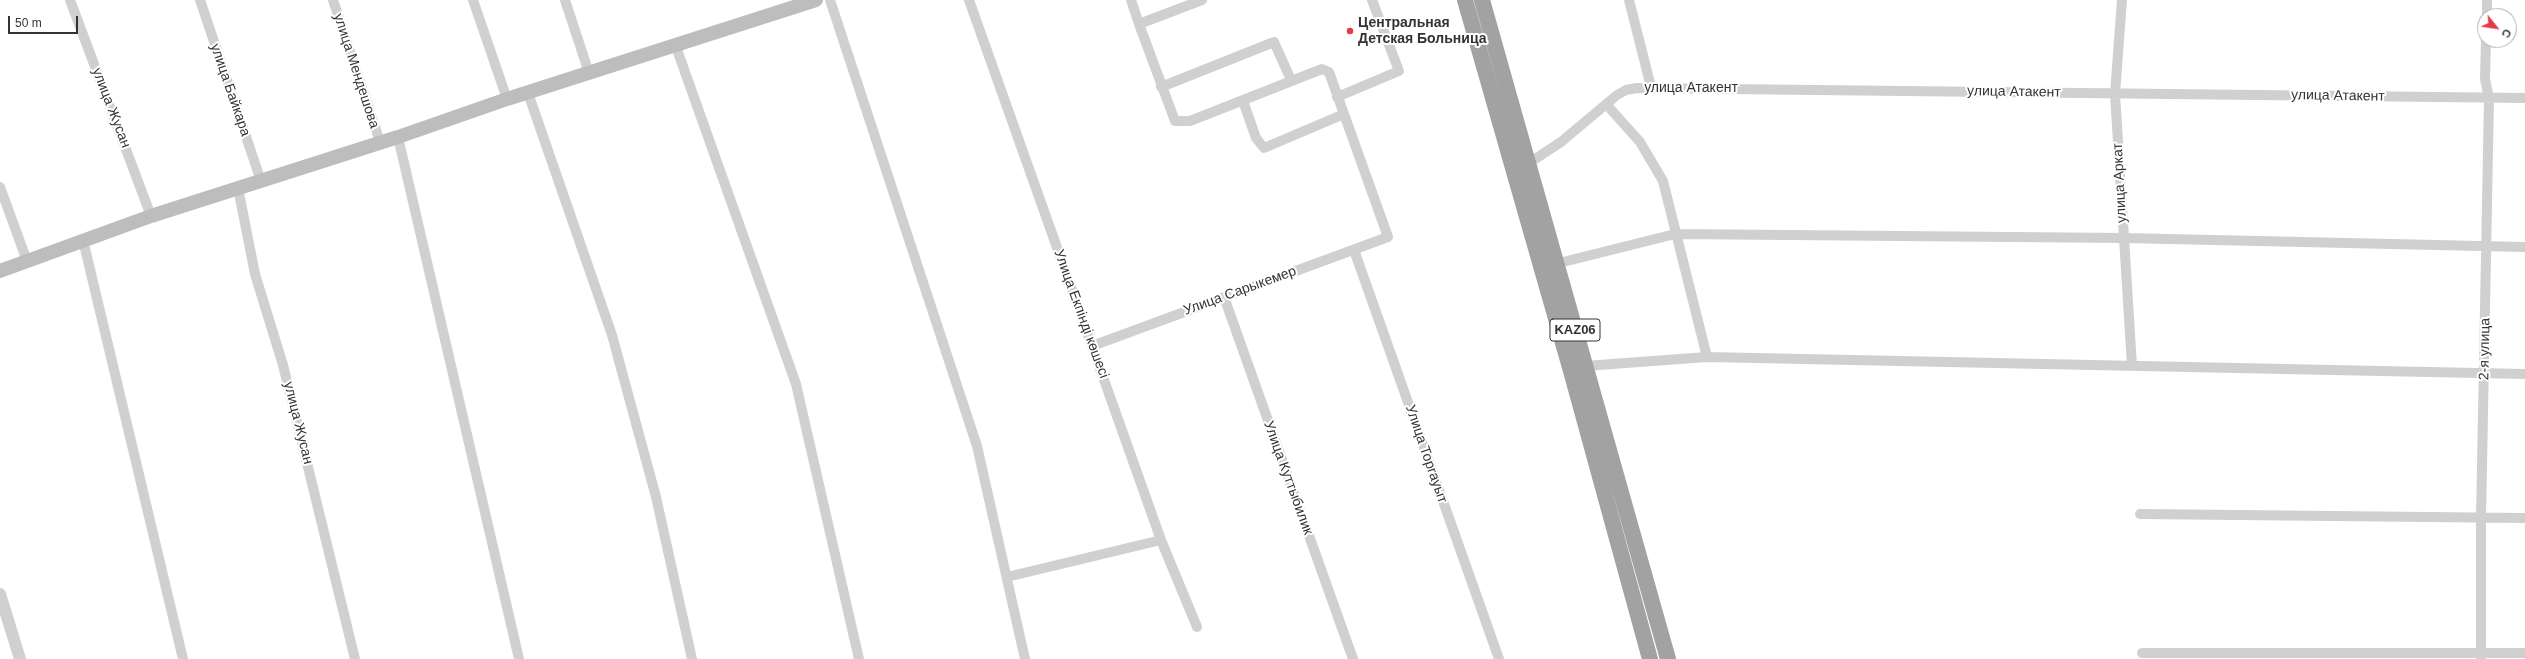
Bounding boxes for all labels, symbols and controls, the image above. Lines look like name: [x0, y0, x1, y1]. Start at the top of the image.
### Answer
scale bar: [10, 8, 80, 34]
north arrow: [2477, 8, 2517, 48]
street label: улица Мендешова: [330, 11, 382, 131]
place label: Центральная Детская Больница: [1358, 15, 1486, 48]
text: 50 m: [15, 16, 42, 30]
marker: Центральная Детская Больница: [1345, 26, 1355, 36]
text: С: [2499, 27, 2514, 40]
street label: улица Байкара: [206, 41, 254, 139]
street label: улица Жусан: [88, 66, 134, 150]
street label: улица Атакент: [1644, 80, 1738, 96]
street label: улица Атакент: [1967, 83, 2061, 101]
street label: улица Атакент: [2291, 87, 2385, 105]
street label: улица Аркат: [2110, 143, 2130, 223]
street label: Улица Екпінді көшесі: [1050, 247, 1112, 381]
street label: Улица Сарыкемер: [1181, 263, 1299, 319]
street label: 2-я улица: [2476, 318, 2494, 380]
road number: KАZ06: [1550, 319, 1600, 341]
street label: улица Жусан: [280, 380, 316, 466]
street label: Улица Торгауыт: [1401, 403, 1451, 505]
street label: Улица Куттыбилик: [1260, 419, 1316, 537]

